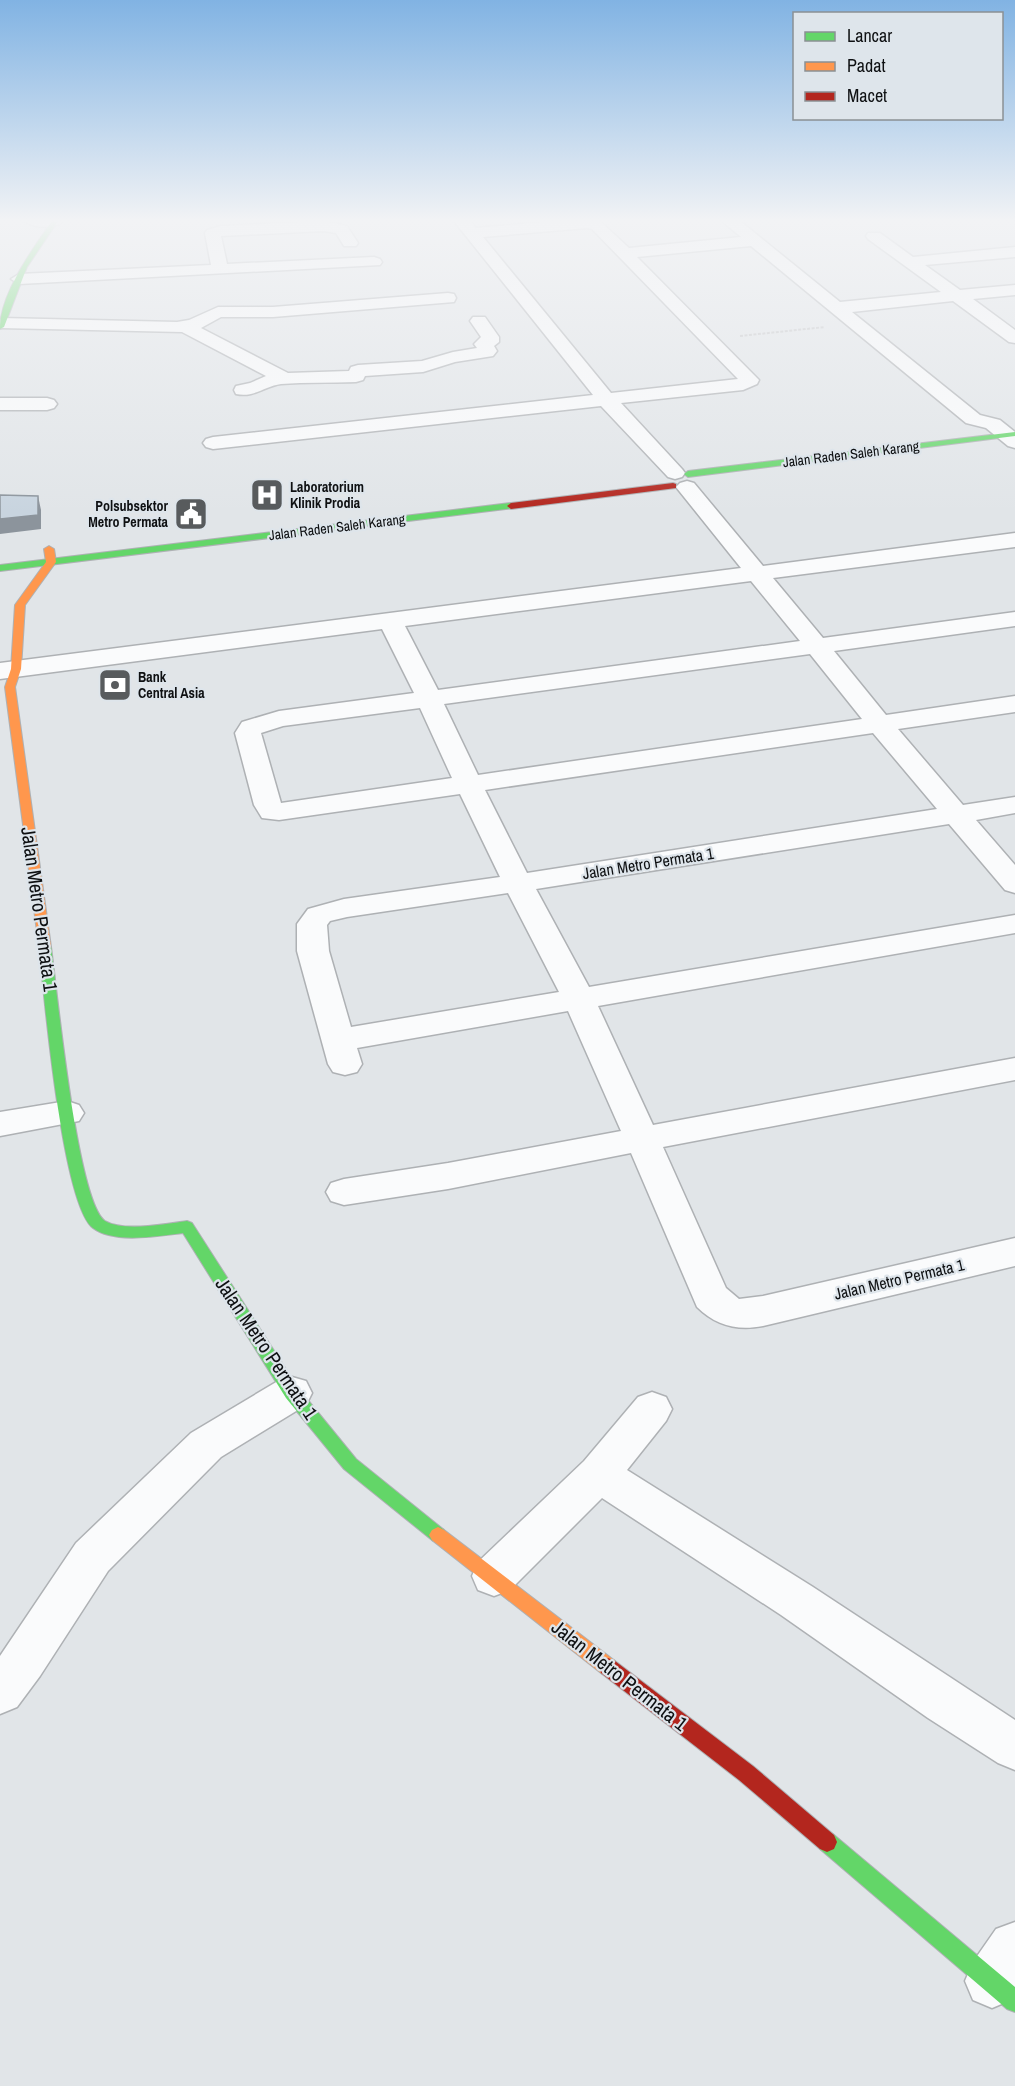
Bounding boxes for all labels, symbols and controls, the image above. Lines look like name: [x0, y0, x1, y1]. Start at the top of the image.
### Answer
legend: [793, 12, 1003, 120]
text: Lancar: [847, 23, 892, 48]
text: Padat: [847, 53, 886, 78]
text: Macet: [847, 83, 887, 108]
street label: Jalan Raden Saleh Karang: [782, 437, 921, 471]
hospital icon: Laboratorium Klinik Prodia: [249, 477, 285, 513]
place label: Laboratorium Klinik Prodia: [290, 478, 364, 512]
public building icon: Polsubsektor Metro Permata: [173, 496, 209, 532]
place label: Polsubsektor Metro Permata: [88, 497, 169, 531]
street label: Jalan Raden Saleh Karang: [268, 510, 407, 544]
bank icon: Bank Central Asia: [97, 667, 133, 703]
place label: Bank Central Asia: [138, 668, 205, 702]
street label: Jalan Metro Permata 1: [15, 825, 65, 993]
street label: Jalan Metro Permata 1: [581, 842, 716, 884]
street label: Jalan Metro Permata 1: [832, 1253, 967, 1305]
street label: Jalan Metro Permata 1: [209, 1272, 325, 1424]
street label: Jalan Metro Permata 1: [546, 1613, 694, 1737]

